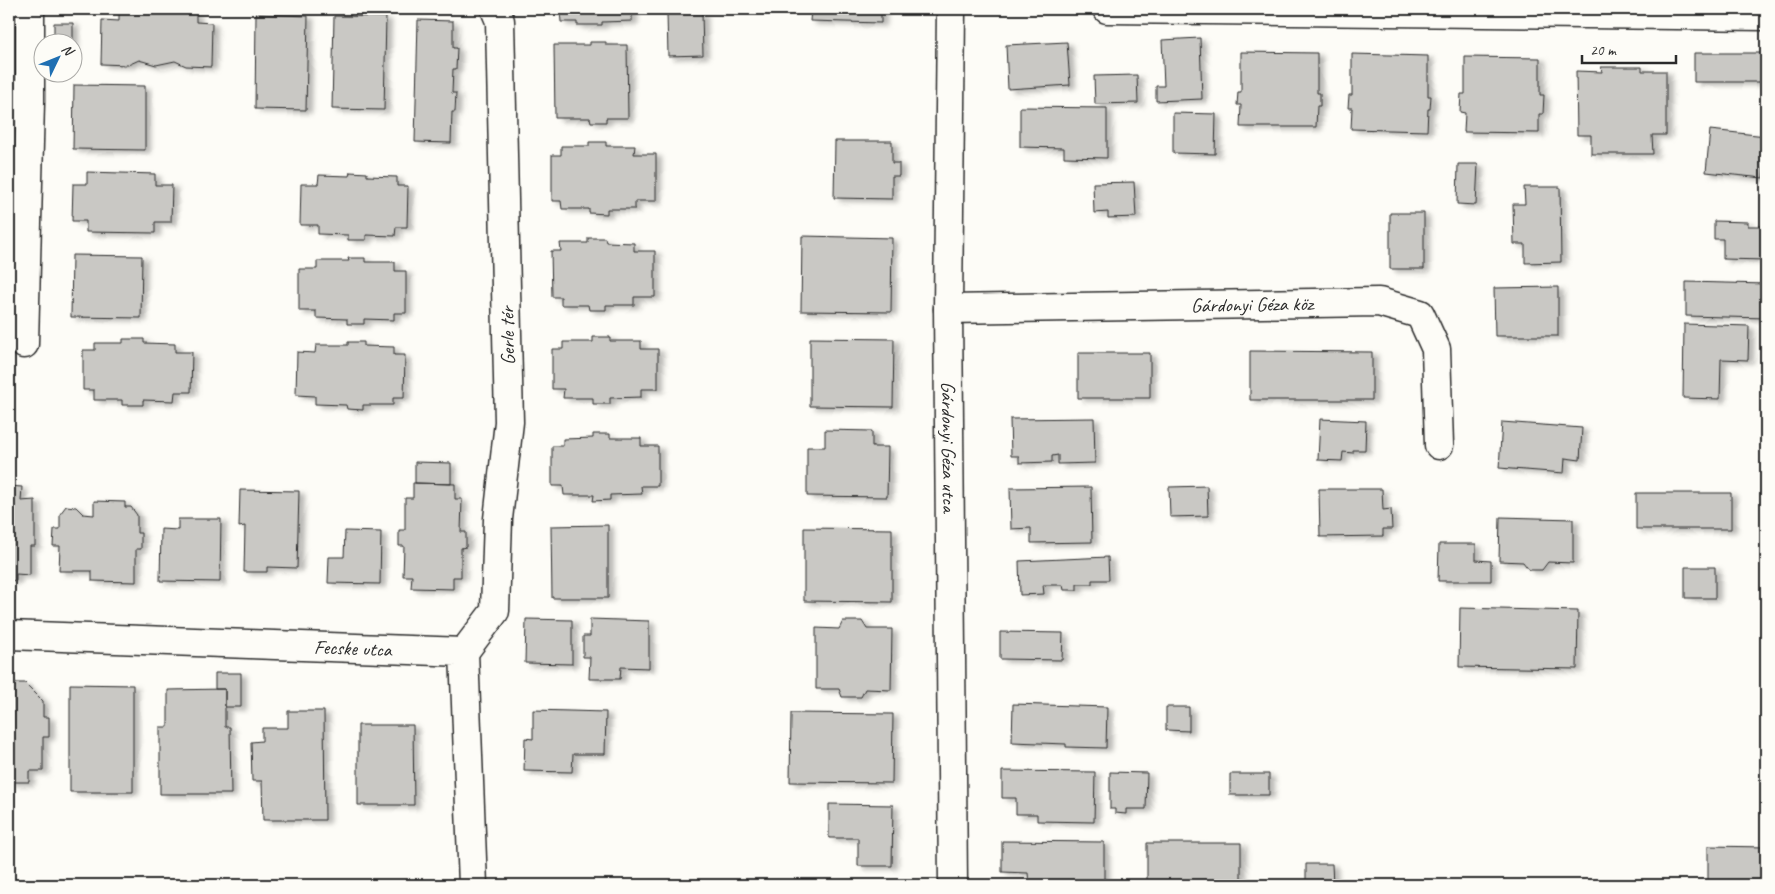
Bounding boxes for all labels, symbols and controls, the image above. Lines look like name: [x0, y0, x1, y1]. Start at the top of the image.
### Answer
north arrow: [32, 32, 82, 82]
scale bar: [1582, 32, 1676, 64]
text: N: [58, 41, 78, 60]
text: 20 m: [1590, 41, 1617, 60]
street label: Gárdonyi Géza köz: [1191, 291, 1316, 318]
street label: Gerle tér: [494, 305, 521, 365]
street label: Gárdonyi Géza utca: [936, 381, 962, 514]
street label: Fecske utca: [313, 634, 393, 662]

